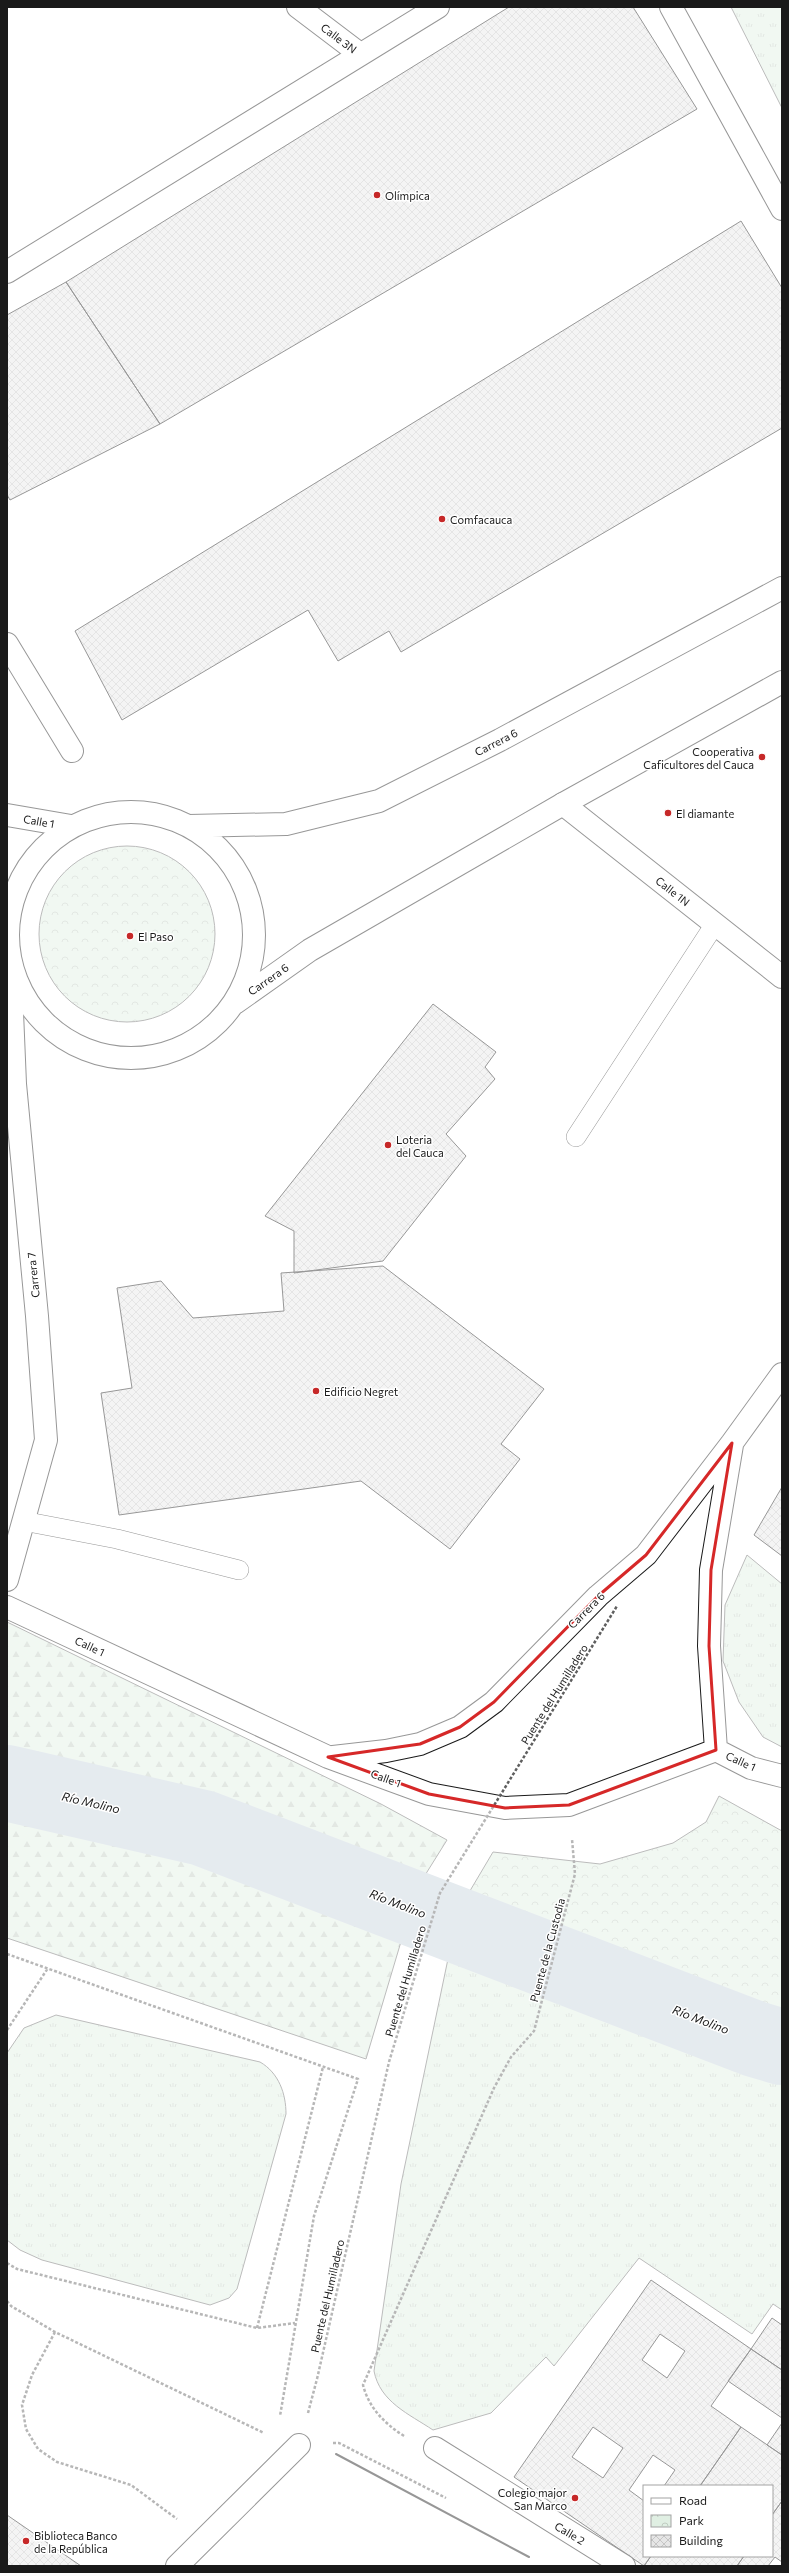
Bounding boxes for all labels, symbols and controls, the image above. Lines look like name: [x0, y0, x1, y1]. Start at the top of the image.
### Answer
street label: Calle 3N: [319, 20, 359, 56]
place label: Olímpica: [385, 189, 430, 202]
marker: Olímpica: [372, 190, 382, 200]
place label: Comfacauca: [450, 513, 512, 526]
marker: Comfacauca: [437, 514, 447, 524]
street label: Carrera 6: [472, 726, 520, 758]
place label: Cooperativa Caficultores del Cauca: [643, 745, 754, 771]
marker: Cooperativa Caficultores del Cauca: [757, 752, 767, 762]
place label: El diamante: [676, 807, 734, 820]
marker: El diamante: [663, 808, 673, 818]
street label: Calle 1: [22, 812, 56, 830]
street label: Calle 1N: [653, 874, 693, 908]
place label: El Paso: [138, 930, 174, 943]
marker: El Paso: [125, 931, 135, 941]
street label: Carrera 6: [245, 960, 291, 998]
place label: Loteria del Cauca: [396, 1133, 444, 1159]
marker: Loteria del Cauca: [383, 1140, 393, 1150]
street label: Carrera 7: [24, 1251, 42, 1298]
place label: Edificio Negret: [324, 1385, 399, 1398]
marker: Edificio Negret: [311, 1386, 321, 1396]
street label: Carrera 6: [565, 1589, 607, 1631]
street label: Calle 1: [73, 1633, 107, 1659]
street label: Puente del Humilladero: [518, 1641, 590, 1746]
street label: Calle 1: [724, 1749, 758, 1773]
street label: Calle 1: [369, 1767, 403, 1789]
water label: Río Molino: [60, 1788, 122, 1816]
water label: Río Molino: [368, 1886, 428, 1920]
street label: Puente de la Custodia: [527, 1897, 567, 2003]
street label: Puente del Humilladero: [382, 1923, 428, 2038]
water label: Río Molino: [671, 2002, 731, 2036]
street label: Puente del Humilladero: [308, 2238, 346, 2354]
legend: [643, 2485, 773, 2557]
place label: Colegio major San Marco: [498, 2486, 568, 2512]
marker: Colegio major San Marco: [570, 2493, 580, 2503]
text: Road: [679, 2493, 707, 2507]
text: Park: [679, 2513, 705, 2527]
street label: Calle 2: [553, 2519, 587, 2547]
place label: Biblioteca Banco de la República: [34, 2529, 118, 2555]
text: Building: [679, 2533, 723, 2547]
marker: Biblioteca Banco de la República: [21, 2536, 31, 2546]

